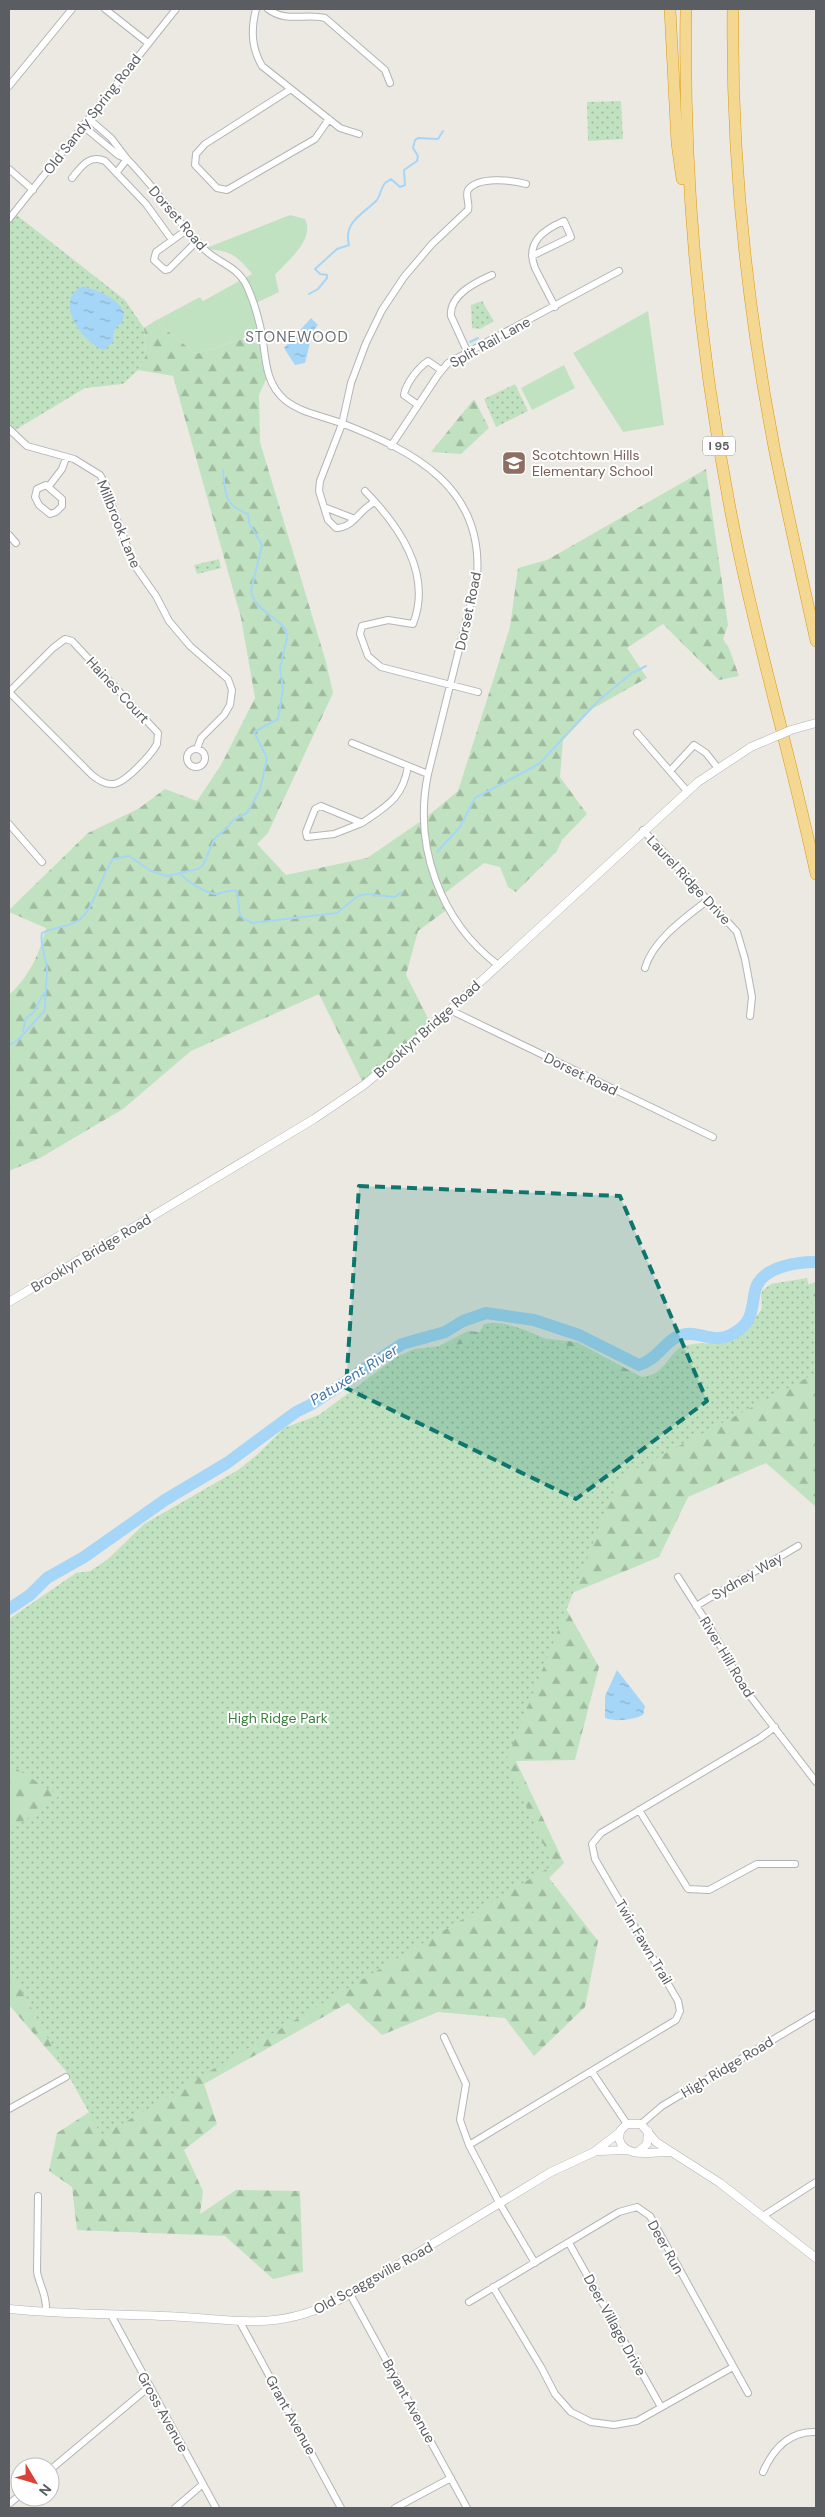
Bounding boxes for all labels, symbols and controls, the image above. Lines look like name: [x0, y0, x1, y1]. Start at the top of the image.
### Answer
street label: Old Sandy Spring Road: [39, 50, 145, 178]
street label: Dorset Road: [145, 182, 211, 254]
street label: Split Rail Lane: [446, 312, 534, 372]
district label: STONEWOOD: [245, 327, 349, 347]
road number: I 95: [703, 436, 735, 456]
place label: Scotchtown Hills Elementary School: [532, 446, 653, 480]
school or university icon: Scotchtown Hills Elementary School: [501, 450, 527, 476]
street label: Millbrook Lane: [93, 477, 145, 571]
street label: Dorset Road: [451, 570, 485, 652]
street label: Haines Court: [83, 653, 153, 727]
street label: Laurel Ridge Drive: [643, 832, 735, 928]
street label: Brooklyn Bridge Road: [370, 976, 484, 1082]
street label: Dorset Road: [541, 1048, 621, 1100]
street label: Brooklyn Bridge Road: [28, 1210, 154, 1296]
water label: Patuxent River: [306, 1340, 402, 1410]
street label: Sydney Way: [708, 1548, 786, 1604]
street label: River Hill Road: [696, 1613, 758, 1701]
park label: High Ridge Park: [228, 1709, 328, 1727]
street label: Twin Fawn Trail: [612, 1896, 676, 1988]
street label: High Ridge Road: [677, 2032, 777, 2102]
street label: Deer Run: [644, 2217, 688, 2277]
street label: Old Scaggsville Road: [310, 2238, 436, 2318]
street label: Deer Village Drive: [580, 2271, 650, 2379]
street label: Bryant Avenue: [378, 2356, 440, 2446]
street label: Gross Avenue: [134, 2369, 193, 2455]
street label: Grant Avenue: [262, 2372, 320, 2458]
north arrow: [10, 2457, 60, 2507]
text: N: [35, 2480, 55, 2500]

